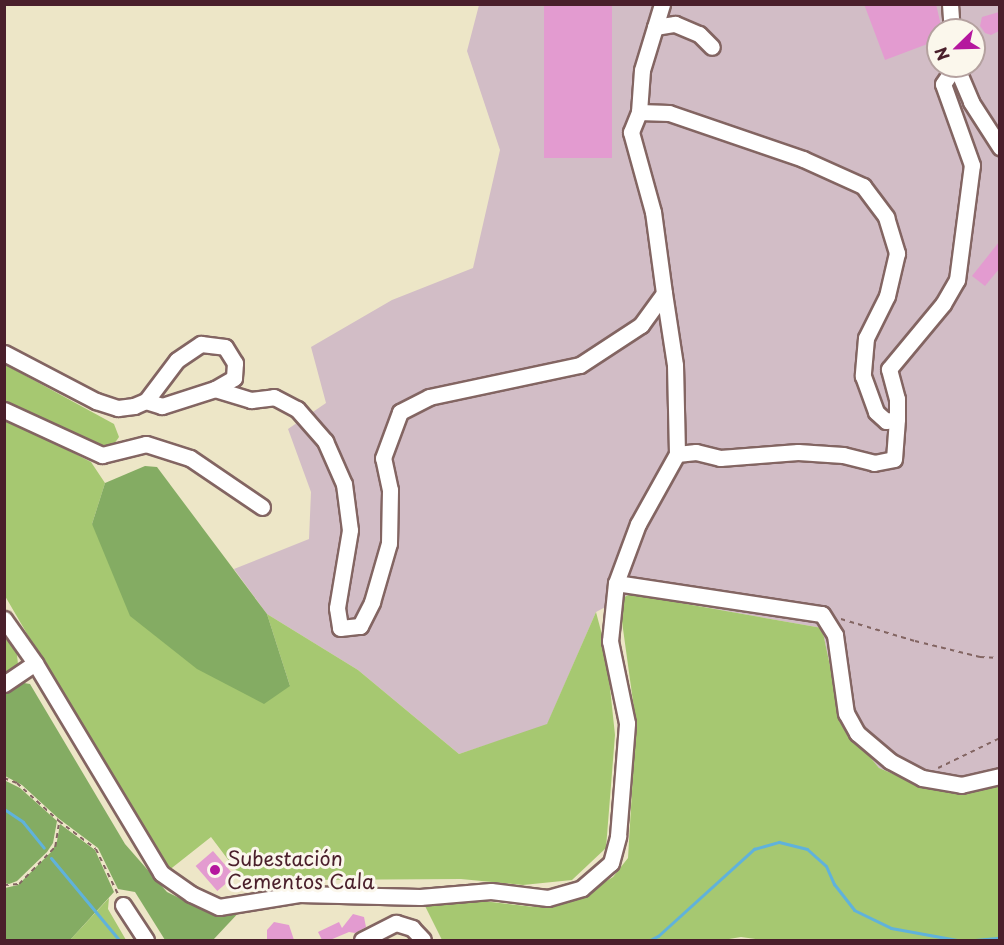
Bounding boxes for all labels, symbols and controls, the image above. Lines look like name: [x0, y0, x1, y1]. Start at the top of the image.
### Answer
north arrow: [926, 18, 986, 78]
text: N: [928, 44, 955, 65]
place label: Subestación Cementos Cala: [227, 846, 375, 893]
marker: Subestación Cementos Cala: [208, 863, 222, 877]

